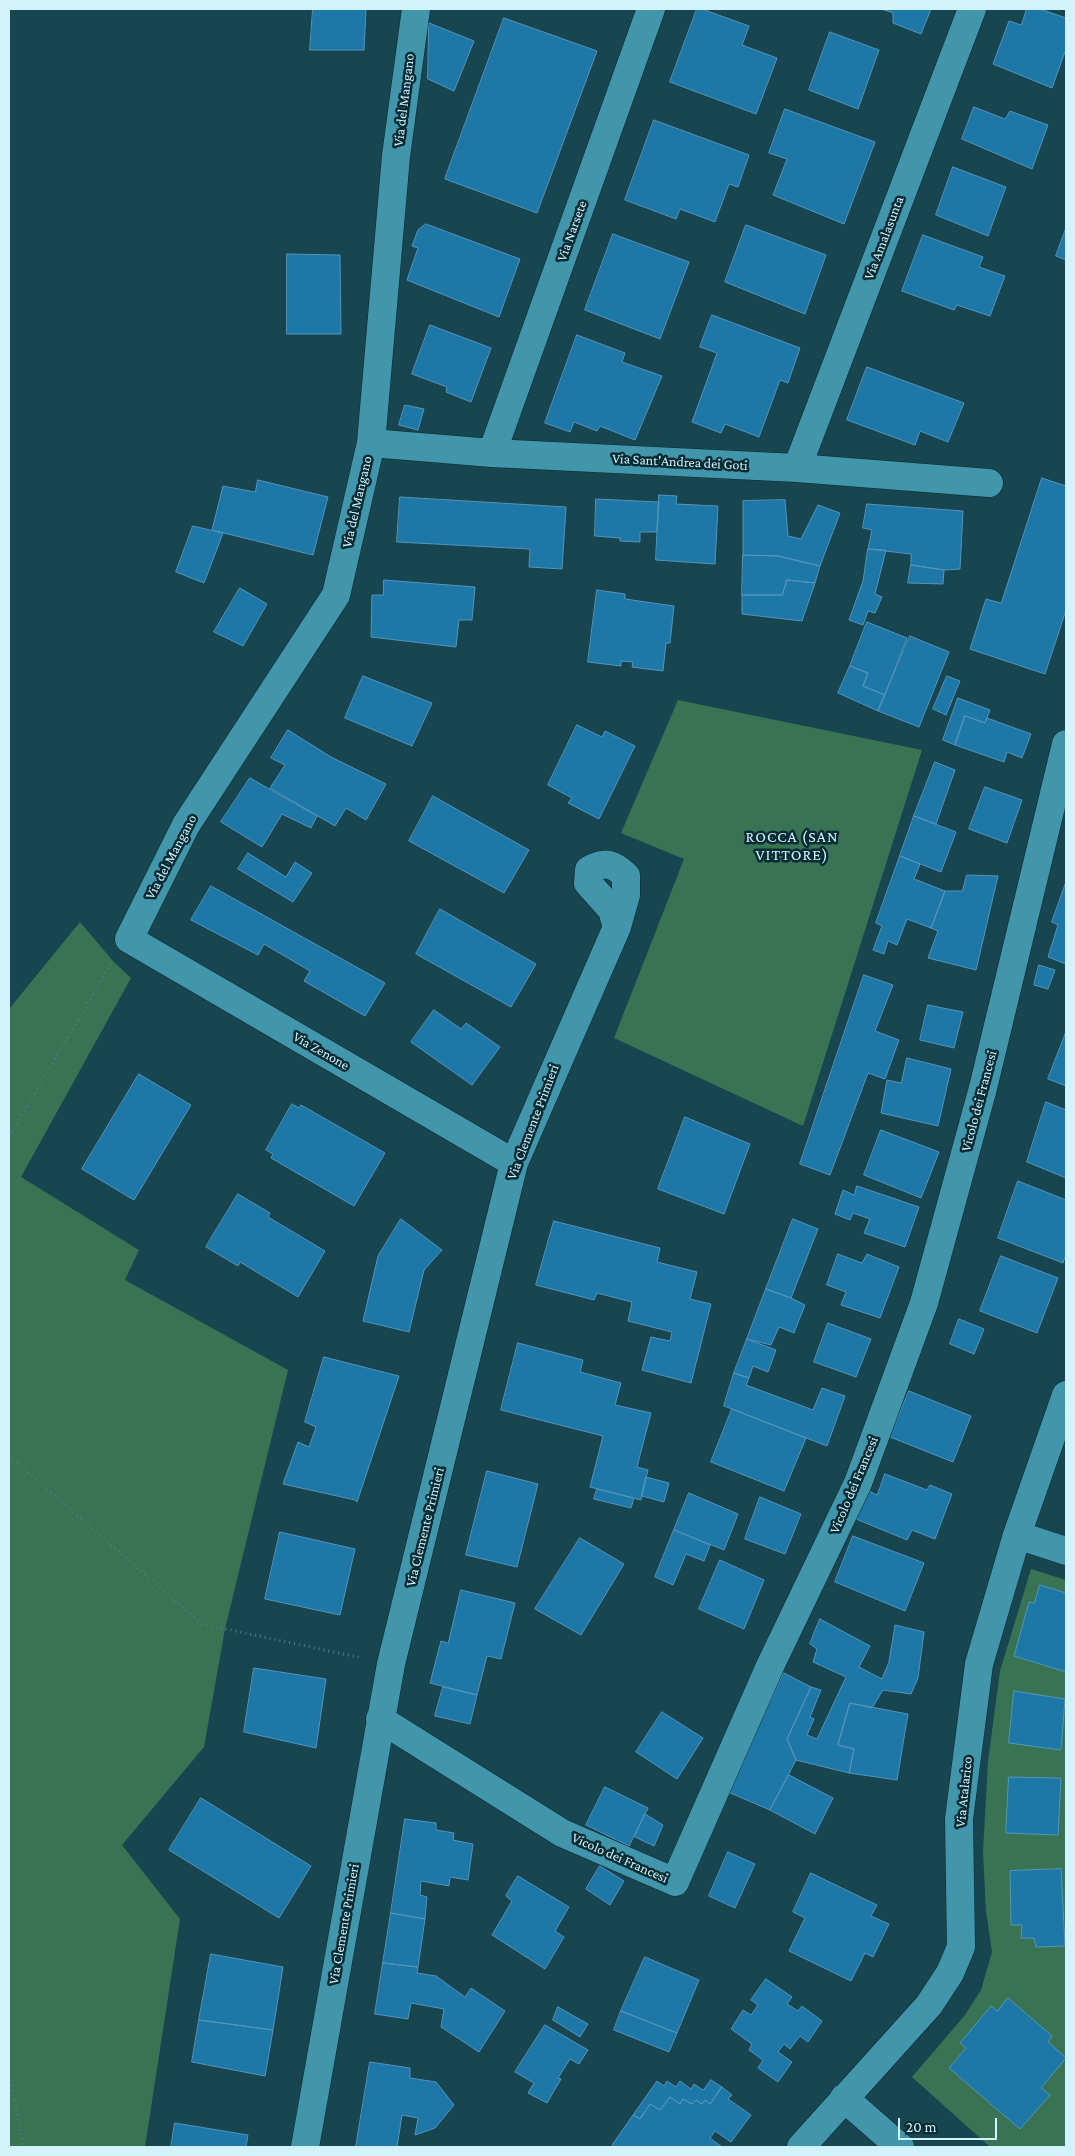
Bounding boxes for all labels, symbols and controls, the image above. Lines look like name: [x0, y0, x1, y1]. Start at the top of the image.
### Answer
street label: Via del Mangano: [390, 53, 418, 147]
street label: Via Amalasunta: [860, 194, 908, 282]
street label: Via Narsete: [553, 198, 591, 264]
street label: Via Sant'Andrea dei Goti: [612, 450, 748, 474]
street label: Via del Mangano: [338, 454, 376, 550]
street label: Via del Mangano: [142, 812, 200, 902]
district label: ROCCA (SAN VITTORE): [744, 827, 840, 865]
street label: Via Zenone: [290, 1028, 352, 1074]
street label: Vicolo dei Francesi: [957, 1049, 1001, 1153]
street label: Via Clemente Primieri: [503, 1062, 563, 1182]
street label: Vicolo dei Francesi: [826, 1434, 882, 1536]
street label: Via Clemente Primieri: [402, 1466, 448, 1588]
street label: Via Atalarico: [952, 1756, 976, 1828]
street label: Vicolo dei Francesi: [569, 1829, 671, 1887]
street label: Via Clemente Primieri: [325, 1862, 363, 1986]
scale bar: [900, 2108, 999, 2140]
text: 20 m: [906, 2119, 937, 2135]

